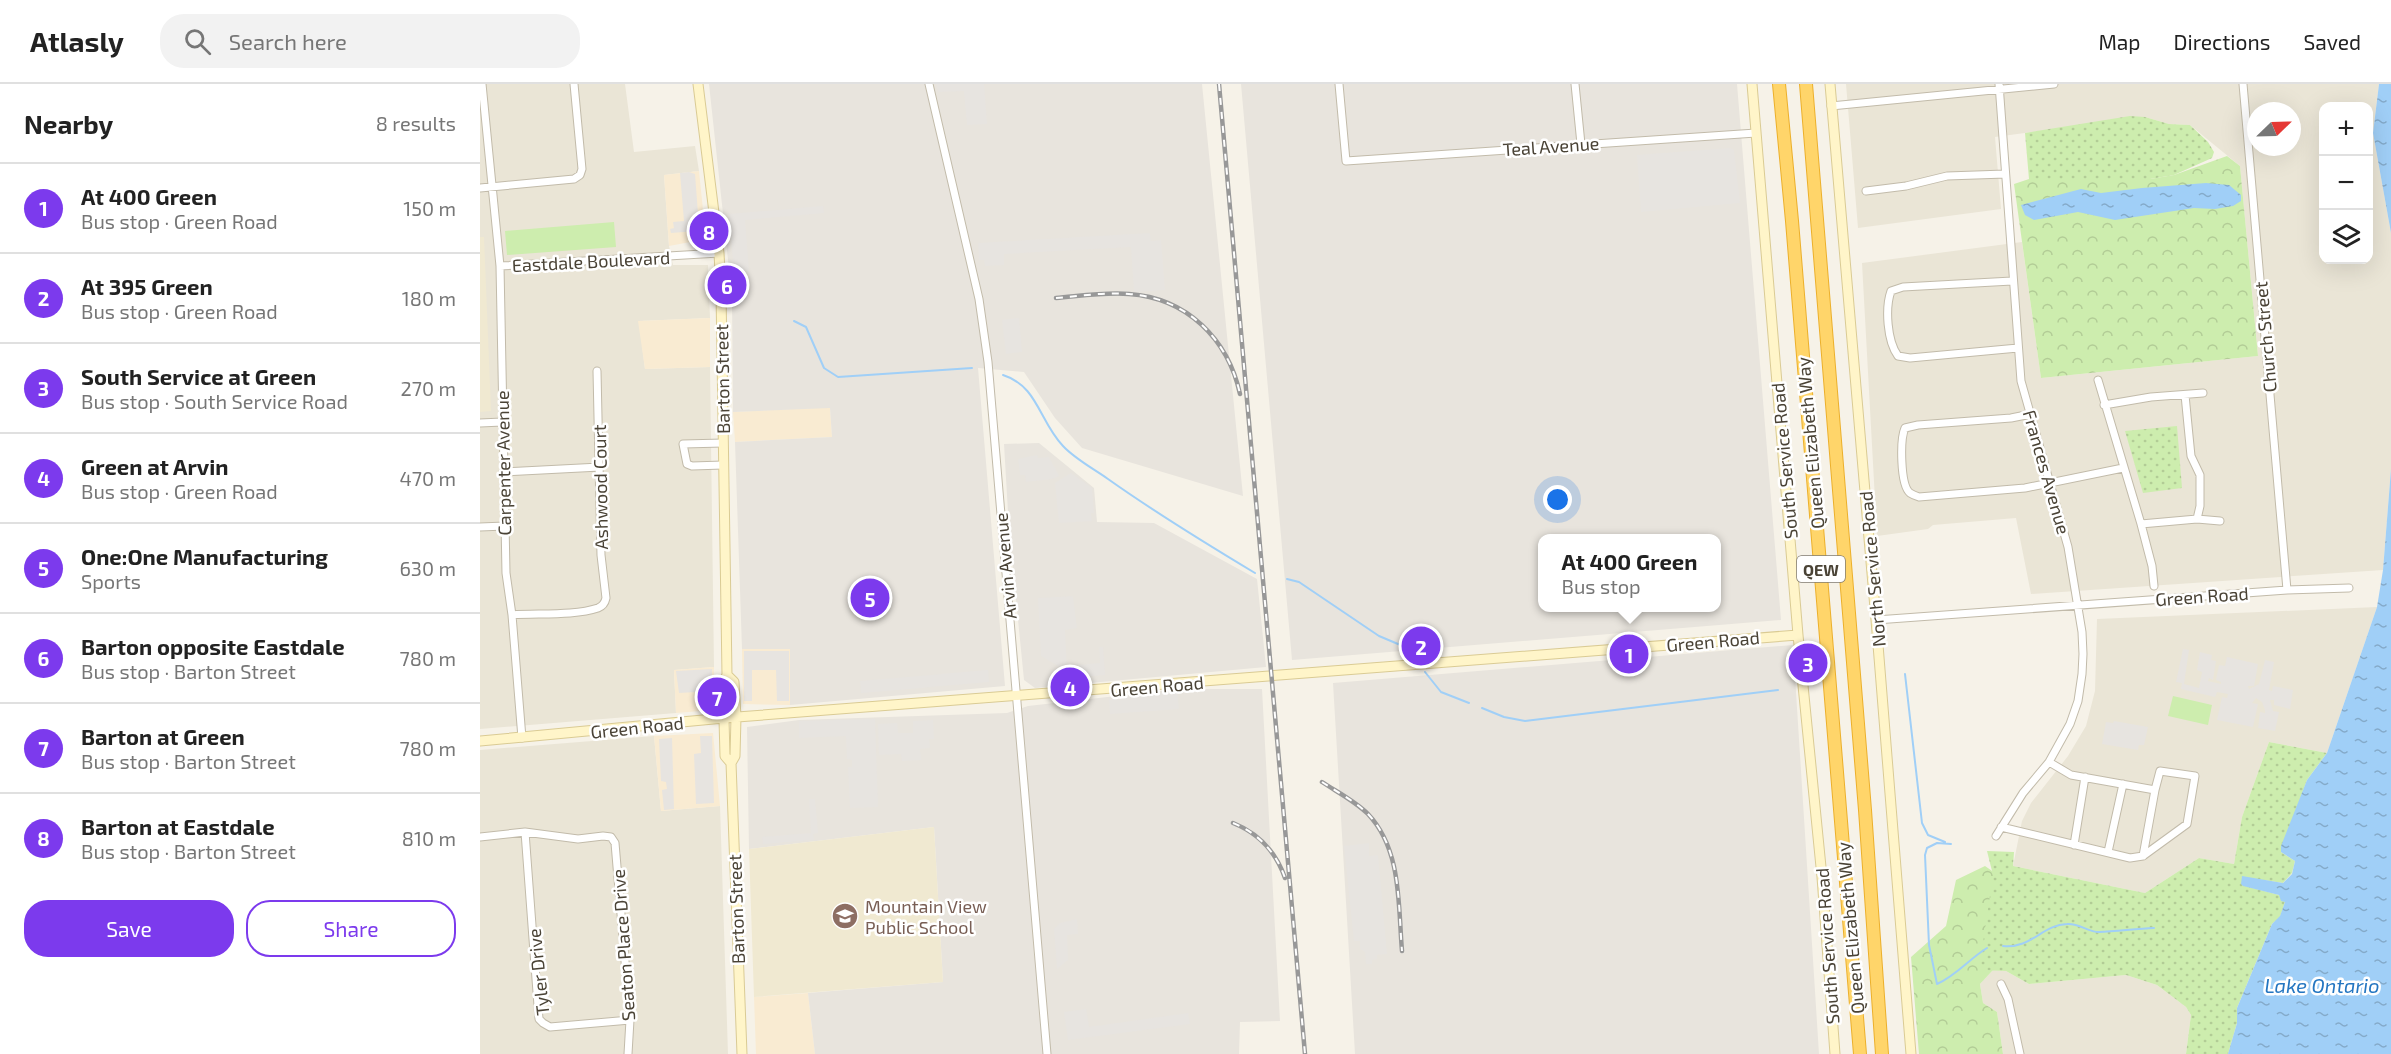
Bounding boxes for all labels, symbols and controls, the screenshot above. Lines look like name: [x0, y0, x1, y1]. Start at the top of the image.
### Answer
search box: [160, 14, 580, 68]
text: Atlasly: [30, 24, 124, 58]
icon: search: [181, 25, 214, 58]
text: Search here: [229, 28, 347, 54]
text: Map: [2098, 29, 2141, 54]
text: Directions: [2174, 29, 2270, 54]
text: Saved: [2303, 29, 2361, 54]
north arrow: [2247, 102, 2301, 156]
map controls: [2319, 102, 2373, 264]
button: +: [2319, 102, 2373, 156]
text: Nearby: [24, 108, 113, 139]
text: 8 results: [376, 111, 456, 135]
street label: Teal Avenue: [1502, 132, 1600, 160]
button: −: [2319, 156, 2373, 210]
text: At 400 Green: [81, 183, 217, 209]
text: 1: [39, 196, 48, 220]
text: 150 m: [403, 196, 456, 220]
pin: 8: [690, 208, 728, 254]
text: Bus stop · Green Road: [81, 209, 278, 233]
button: layers: [2319, 210, 2373, 264]
street label: Eastdale Boulevard: [511, 246, 671, 276]
pin: 6: [708, 262, 746, 308]
text: At 395 Green: [81, 273, 213, 299]
street label: Church Street: [2249, 280, 2281, 393]
text: 2: [38, 286, 49, 310]
text: 180 m: [402, 286, 456, 310]
text: Bus stop · Green Road: [81, 299, 278, 323]
street label: Barton Street: [710, 324, 734, 434]
street label: Queen Elizabeth Way: [1791, 356, 1828, 530]
text: South Service at Green: [81, 363, 316, 389]
text: 3: [38, 376, 49, 400]
text: 270 m: [400, 376, 456, 400]
street label: South Service Road: [1766, 382, 1802, 540]
text: Bus stop · South Service Road: [81, 389, 348, 413]
street label: Carpenter Avenue: [491, 390, 515, 536]
street label: Frances Avenue: [2019, 407, 2075, 537]
street label: Ashwood Court: [588, 424, 612, 550]
text: Green at Arvin: [81, 453, 229, 479]
text: 4: [37, 466, 50, 490]
text: 470 m: [399, 466, 456, 490]
text: Bus stop · Green Road: [81, 479, 278, 503]
your location: [1543, 485, 1572, 514]
street label: North Service Road: [1854, 490, 1890, 648]
street label: Arvin Avenue: [989, 512, 1021, 620]
popup: [1538, 534, 1721, 612]
text: One:One Manufacturing: [81, 543, 328, 569]
text: At 400 Green: [1562, 548, 1697, 574]
text: 5: [38, 556, 49, 580]
text: 630 m: [399, 556, 456, 580]
road number: QEW: [1797, 556, 1845, 582]
text: Sports: [81, 569, 141, 593]
text: Bus stop: [1562, 574, 1641, 598]
pin: 5: [850, 576, 890, 620]
street label: Green Road: [2155, 582, 2249, 610]
pin: 2: [1402, 624, 1440, 668]
street label: Green Road: [1665, 626, 1761, 656]
pin: 1: [1610, 632, 1648, 676]
text: Barton opposite Eastdale: [81, 633, 345, 659]
pin: 3: [1788, 640, 1828, 686]
text: 6: [38, 646, 49, 670]
text: 780 m: [400, 646, 456, 670]
text: Bus stop · Barton Street: [81, 659, 296, 683]
pin: 4: [1050, 664, 1090, 710]
street label: Green Road: [1109, 671, 1205, 701]
pin: 7: [698, 674, 736, 720]
street label: Green Road: [589, 711, 685, 743]
text: Barton at Green: [81, 723, 245, 749]
text: 7: [38, 736, 49, 760]
text: 780 m: [400, 736, 456, 760]
text: Bus stop · Barton Street: [81, 749, 296, 773]
text: Barton at Eastdale: [81, 813, 275, 839]
text: 8: [37, 826, 50, 850]
text: 810 m: [402, 826, 456, 850]
text: Bus stop · Barton Street: [81, 839, 296, 863]
street label: Queen Elizabeth Way: [1831, 841, 1868, 1015]
street label: Barton Street: [723, 854, 749, 964]
street label: South Service Road: [1811, 867, 1843, 1025]
street label: Seaton Place Drive: [607, 868, 639, 1022]
place label: Mountain View Public School: [865, 895, 987, 938]
button: Save: [24, 900, 234, 957]
button: Share: [246, 900, 456, 957]
school or university icon: Mountain View Public School: [830, 901, 860, 931]
street label: Tyler Drive: [522, 927, 554, 1017]
water label: Lake Ontario: [2264, 973, 2380, 997]

